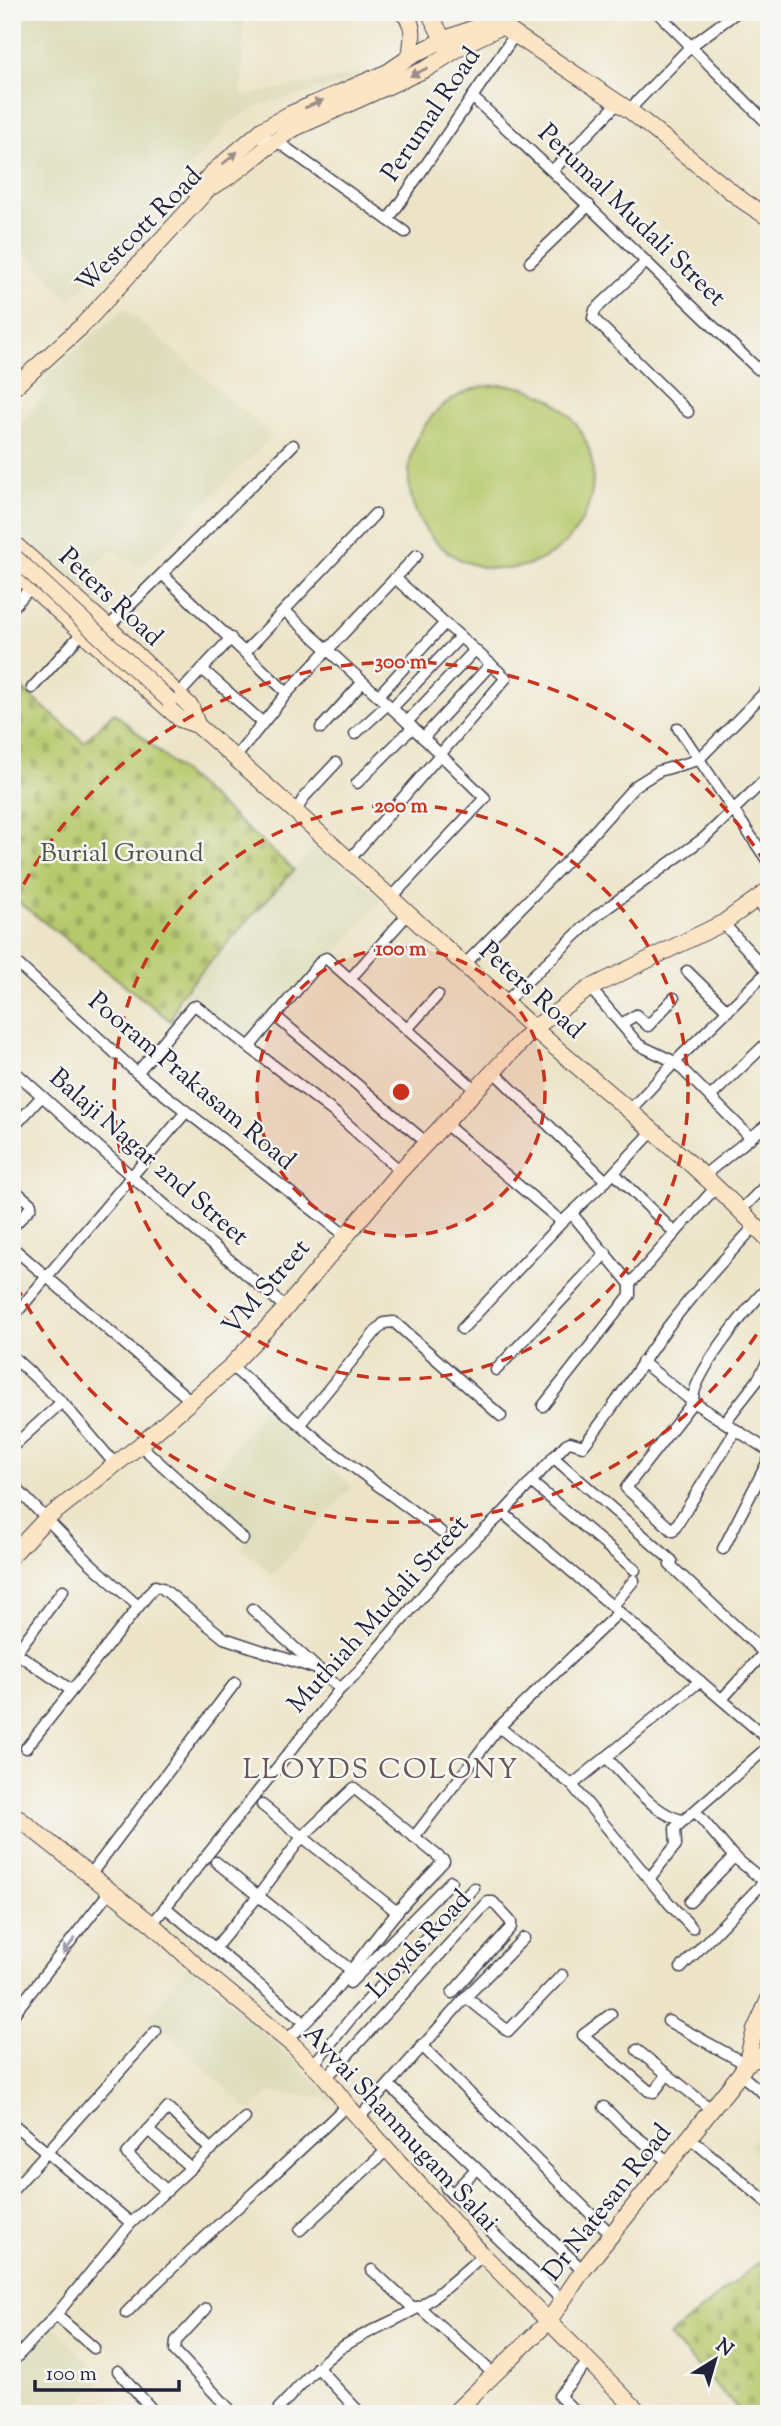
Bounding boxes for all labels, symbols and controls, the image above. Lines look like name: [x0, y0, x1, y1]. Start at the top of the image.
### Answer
street label: Perumal Road: [373, 40, 491, 190]
one-way arrow: [409, 66, 429, 78]
one-way arrow: [304, 98, 324, 110]
street label: Perumal Mudali Street: [529, 116, 734, 316]
one-way arrow: [221, 150, 239, 166]
street label: Westcott Road: [69, 159, 212, 302]
street label: Peters Road: [50, 540, 171, 656]
text: 300 m: [375, 648, 428, 678]
text: 200 m: [374, 792, 429, 822]
park label: Burial Ground: [40, 836, 204, 873]
street label: Peters Road: [470, 934, 592, 1049]
text: 100 m: [376, 935, 427, 965]
street label: Pooram Prakasam Road: [79, 984, 303, 1180]
street label: Balaji Nagar 2nd Street: [40, 1061, 256, 1255]
centre of rings: [389, 1080, 413, 1104]
street label: VM Street: [214, 1231, 320, 1344]
street label: Muthiah Mudali Street: [280, 1508, 478, 1722]
district label: LLOYDS COLONY: [243, 1751, 519, 1791]
street label: Lloyds Road: [360, 1882, 481, 2008]
one-way arrow: [61, 1936, 76, 1954]
street label: Avvai Shanmugam Salai: [294, 2017, 506, 2241]
street label: Dr Natesan Road: [535, 2116, 681, 2290]
north arrow: [680, 2324, 750, 2394]
text: N: [710, 2333, 738, 2364]
scale bar: [35, 2349, 178, 2393]
text: 100 m: [46, 2360, 97, 2390]

